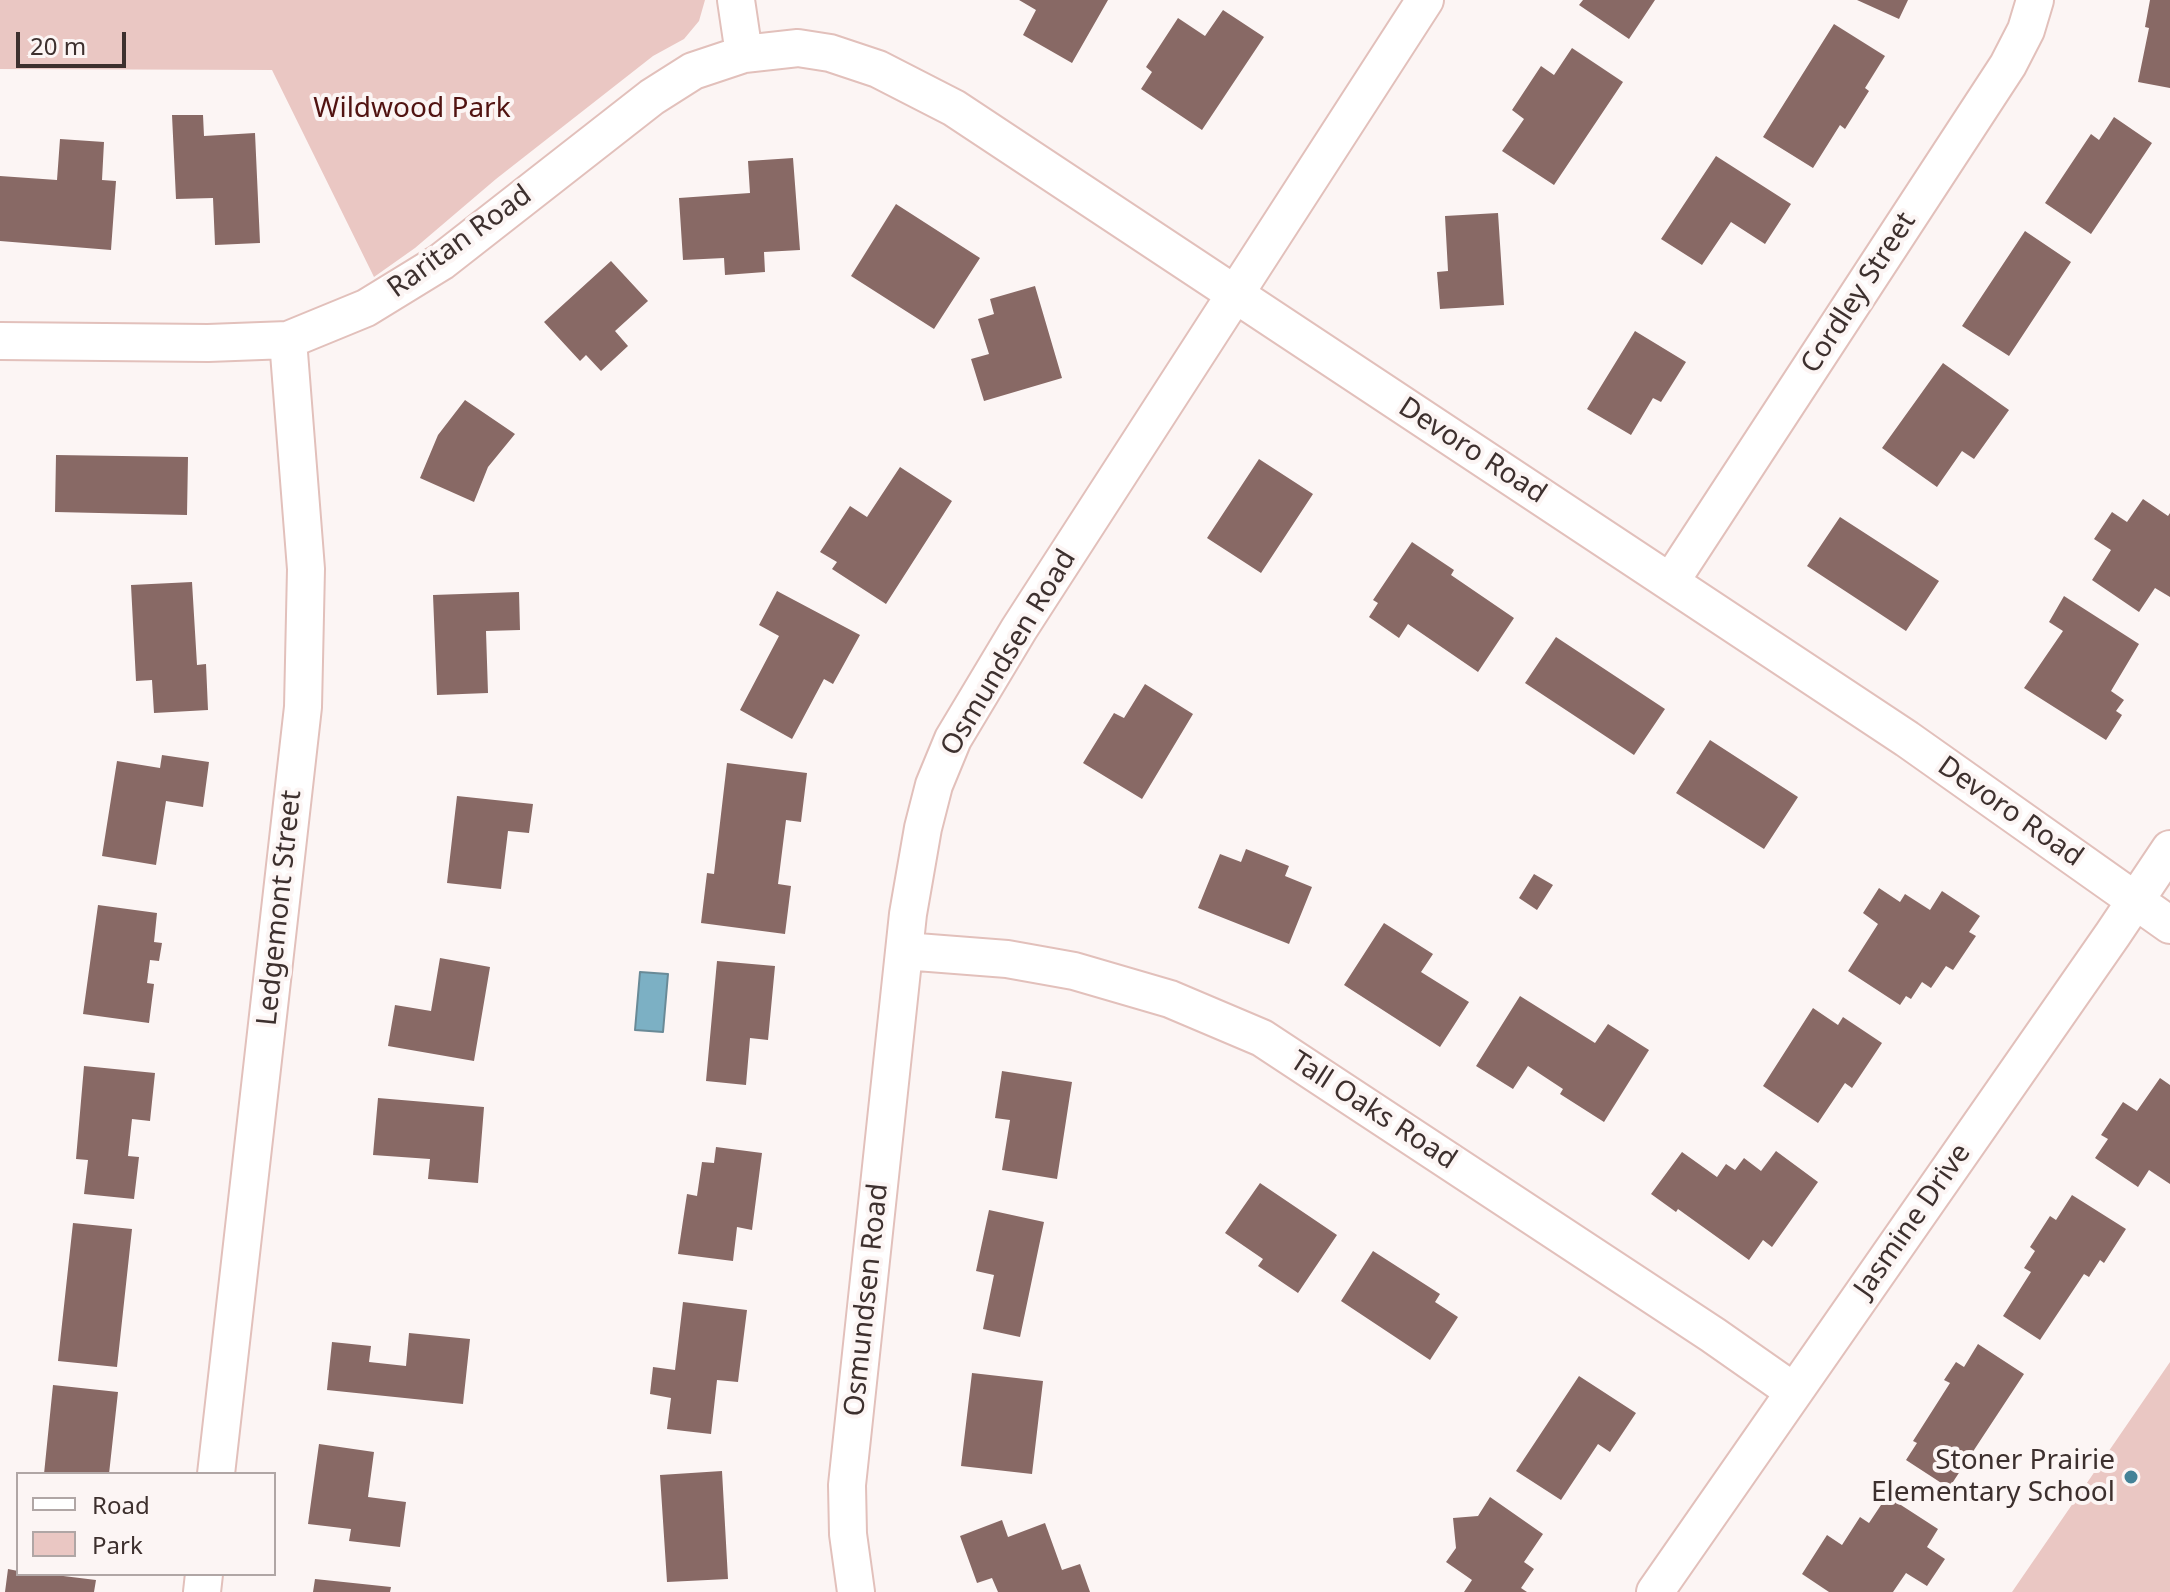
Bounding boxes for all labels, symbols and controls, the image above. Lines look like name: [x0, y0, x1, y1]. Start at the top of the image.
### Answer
scale bar: [20, 16, 130, 66]
text: 20 m: [30, 29, 86, 62]
park label: Wildwood Park: [313, 92, 511, 126]
street label: Raritan Road: [382, 179, 538, 305]
street label: Cordley Street: [1795, 206, 1923, 380]
street label: Devoro Road: [1392, 391, 1552, 511]
street label: Osmundsen Road: [934, 544, 1084, 762]
street label: Devoro Road: [1931, 750, 2089, 874]
street label: Ledgemont Street: [251, 789, 309, 1027]
street label: Tall Oaks Road: [1284, 1045, 1462, 1177]
street label: Jasmine Drive: [1848, 1138, 1978, 1304]
street label: Osmundsen Road: [838, 1182, 896, 1418]
place label: Stoner Prairie Elementary School: [1871, 1444, 2115, 1510]
marker: Stoner Prairie Elementary School: [2122, 1468, 2140, 1486]
legend: [16, 1472, 276, 1576]
text: Road: [92, 1488, 150, 1521]
text: Park: [92, 1528, 143, 1561]

